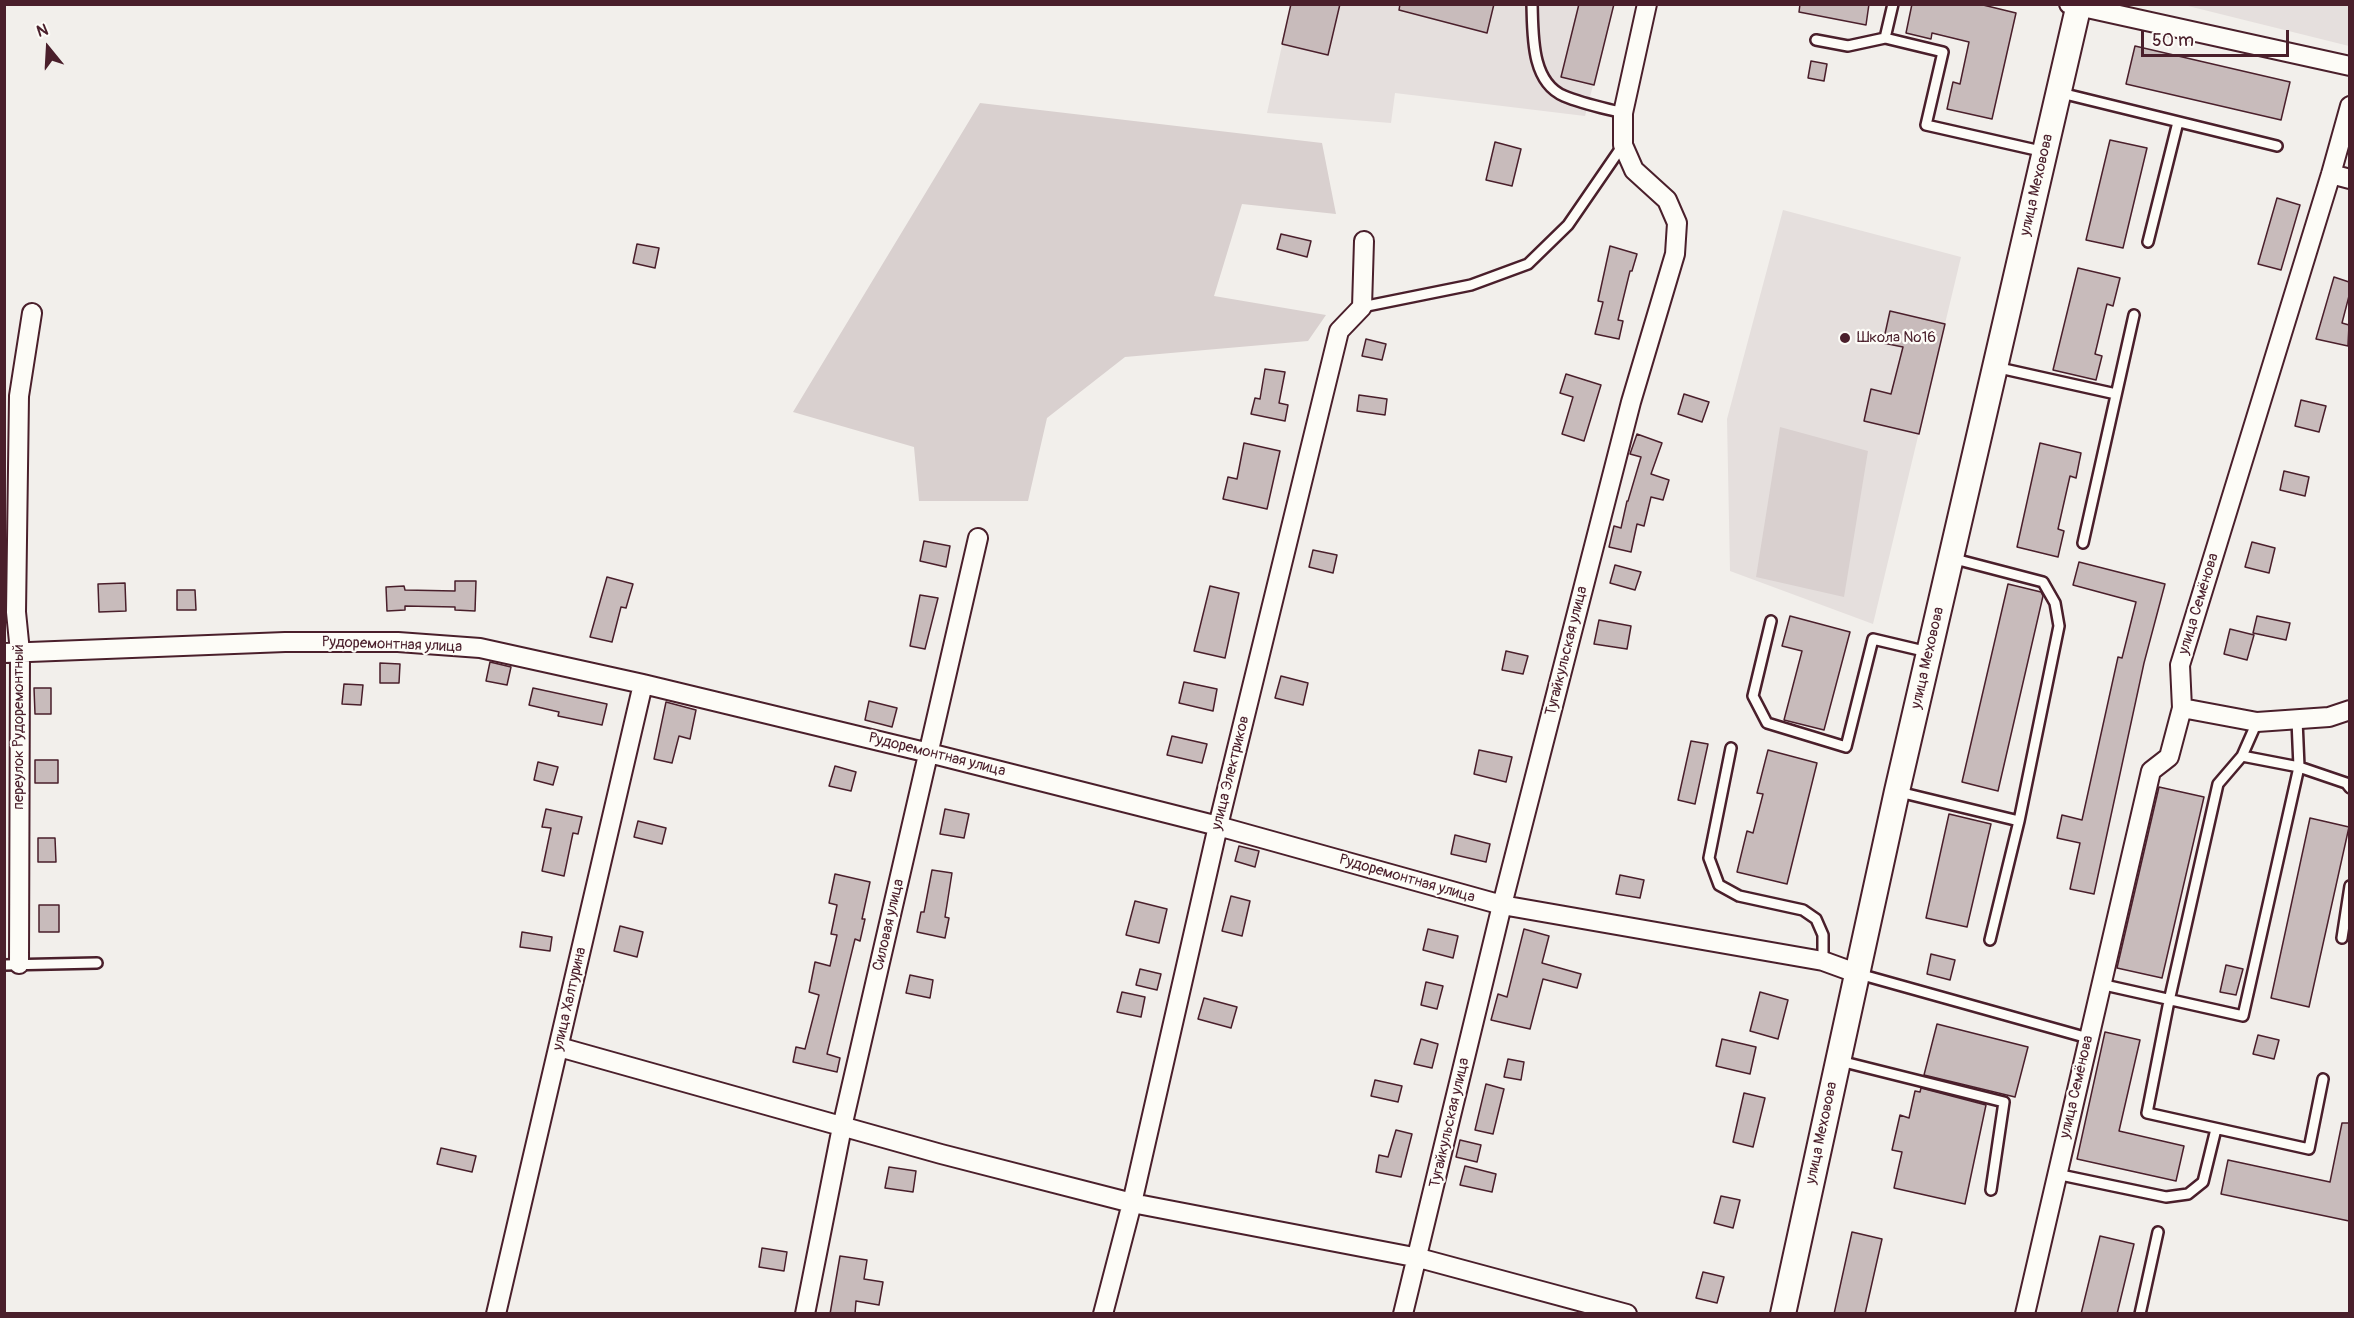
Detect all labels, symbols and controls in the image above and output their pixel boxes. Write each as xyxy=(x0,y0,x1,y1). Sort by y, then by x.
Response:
north arrow xyxy=(18,18,78,78)
scale bar xyxy=(2144,18,2292,56)
text: N xyxy=(34,20,51,42)
text: 50 m xyxy=(2152,29,2194,52)
street label: улица Меховова xyxy=(2017,132,2057,238)
place label: Школа №16 xyxy=(1857,329,1936,347)
marker: Школа №16 xyxy=(1838,331,1852,345)
street label: улица Семёнова xyxy=(2175,551,2223,657)
street label: Тугайкульская улица xyxy=(1542,584,1592,718)
street label: улица Меховова xyxy=(1908,605,1948,711)
street label: Рудоремонтная улица xyxy=(322,634,462,656)
street label: переулок Рудоремонтный xyxy=(10,644,28,810)
street label: улица Электриков xyxy=(1208,714,1254,832)
street label: Рудоремонтная улица xyxy=(867,729,1007,781)
street label: Рудоремонтная улица xyxy=(1337,851,1477,907)
street label: Силовая улица xyxy=(870,877,908,973)
street label: улица Халтурина xyxy=(549,945,591,1053)
street label: улица Семёнова xyxy=(2056,1034,2098,1140)
street label: Тугайкульская улица xyxy=(1426,1056,1474,1190)
street label: улица Меховова xyxy=(1802,1080,1842,1186)

